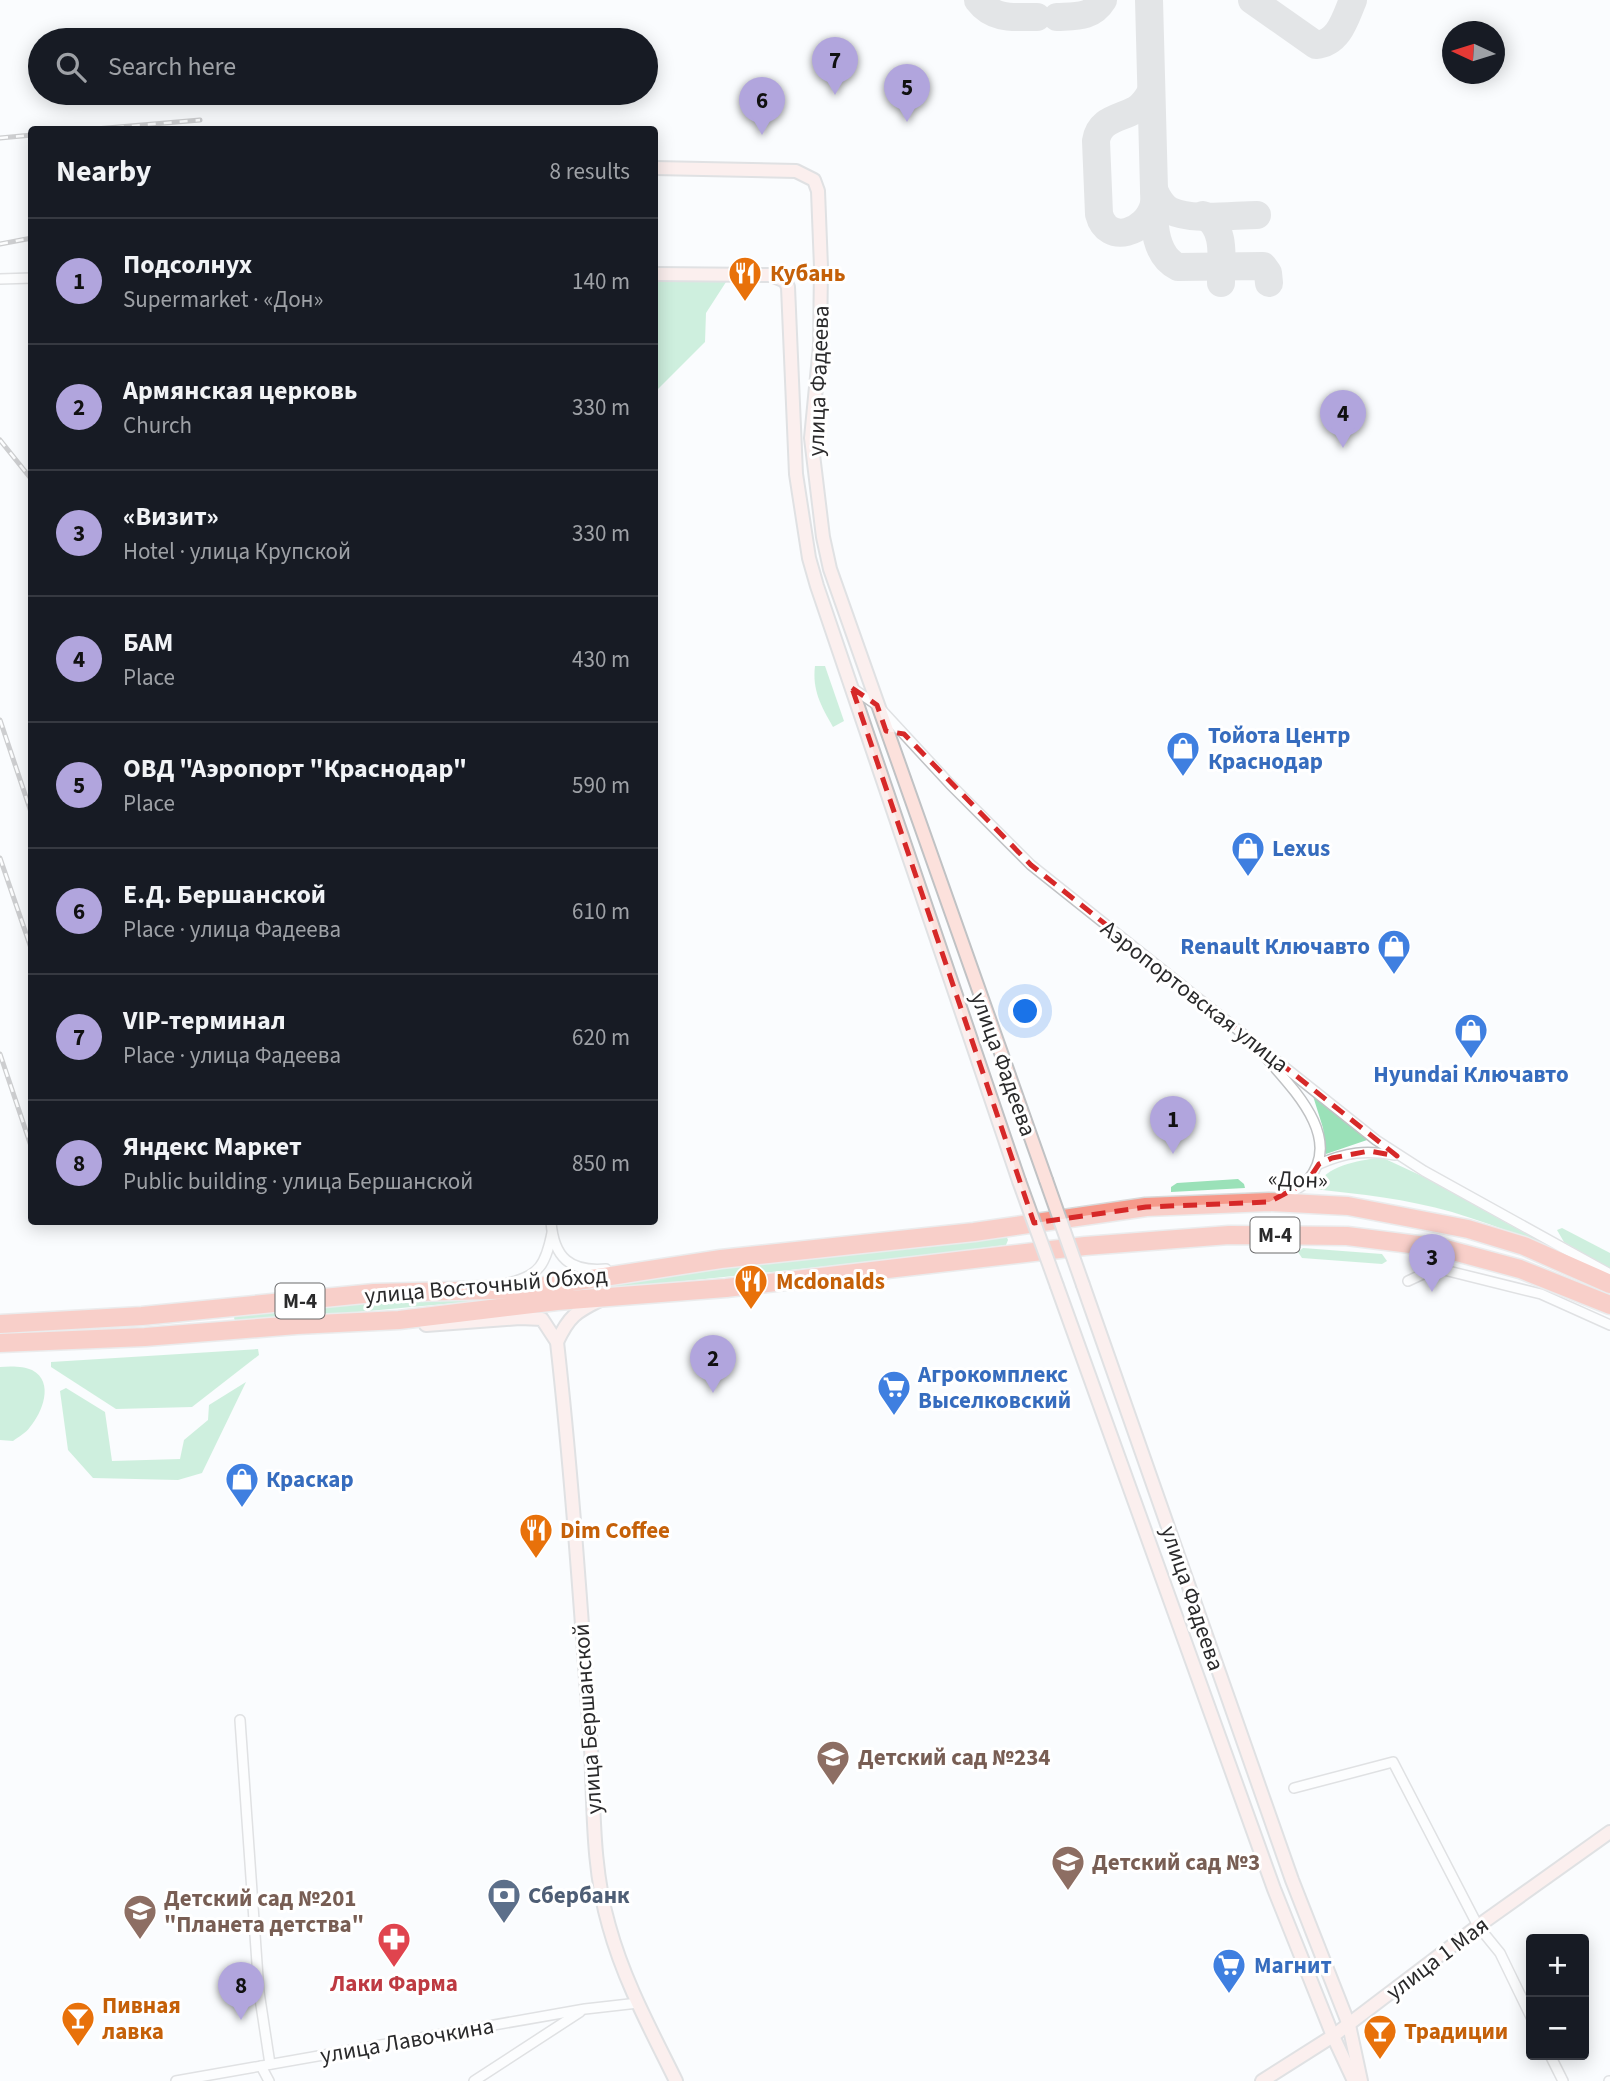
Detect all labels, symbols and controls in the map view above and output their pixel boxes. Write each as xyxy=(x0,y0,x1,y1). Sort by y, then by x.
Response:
north arrow xyxy=(1442,21,1505,84)
search box xyxy=(28,28,658,105)
pin: 7 xyxy=(812,37,858,95)
icon: search xyxy=(52,48,90,86)
text: Search here xyxy=(108,48,236,85)
pin: 5 xyxy=(884,64,930,122)
pin: 6 xyxy=(739,77,785,135)
text: Nearby xyxy=(56,150,151,193)
text: 8 results xyxy=(550,155,630,188)
text: Подсолнух xyxy=(123,246,252,283)
restaurant icon: Кубань xyxy=(726,254,764,303)
place label: Кубань xyxy=(770,257,846,290)
text: 1 xyxy=(73,265,85,298)
text: 140 m xyxy=(572,265,630,298)
text: Supermarket · «Дон» xyxy=(123,283,323,316)
street label: улица Фадеева xyxy=(799,305,838,457)
text: Армянская церковь xyxy=(123,372,357,409)
pin: 4 xyxy=(1320,390,1366,448)
text: 2 xyxy=(73,391,85,424)
text: 330 m xyxy=(572,391,630,424)
text: Church xyxy=(123,409,192,442)
text: «Визит» xyxy=(123,498,219,535)
text: 3 xyxy=(73,517,85,550)
text: 330 m xyxy=(572,517,630,550)
text: Hotel · улица Крупской xyxy=(123,535,351,568)
text: БАМ xyxy=(123,624,173,661)
text: 4 xyxy=(73,643,85,676)
text: 430 m xyxy=(572,643,630,676)
text: Place xyxy=(123,661,175,694)
place label: Тойота Центр Краснодар xyxy=(1208,719,1351,778)
shop icon: Тойота Центр Краснодар xyxy=(1164,729,1202,778)
text: ОВД "Аэропорт "Краснодар" xyxy=(123,750,467,787)
text: 5 xyxy=(73,769,85,802)
text: 590 m xyxy=(572,769,630,802)
text: Place xyxy=(123,787,175,820)
shop icon: Lexus xyxy=(1229,829,1267,878)
place label: Lexus xyxy=(1272,832,1330,865)
text: Е.Д. Бершанской xyxy=(123,876,326,913)
text: 6 xyxy=(73,895,85,928)
text: 610 m xyxy=(572,895,630,928)
street label: Аэропортовская улица xyxy=(1094,912,1296,1080)
text: Place · улица Фадеева xyxy=(123,913,341,946)
shop icon: Renault Ключавто xyxy=(1375,927,1413,976)
place label: Renault Ключавто xyxy=(1180,930,1370,963)
street label: улица Фадеева xyxy=(962,987,1045,1141)
your location xyxy=(1008,994,1042,1028)
text: VIP-терминал xyxy=(123,1002,286,1039)
shop icon: Hyundai Ключавто xyxy=(1452,1011,1490,1060)
text: 7 xyxy=(73,1021,85,1054)
text: 620 m xyxy=(572,1021,630,1054)
text: Place · улица Фадеева xyxy=(123,1039,341,1072)
place label: Hyundai Ключавто xyxy=(1373,1058,1569,1091)
pin: 1 xyxy=(1150,1096,1196,1154)
text: Яндекс Маркет xyxy=(123,1128,302,1165)
text: 8 xyxy=(73,1147,85,1180)
text: 850 m xyxy=(572,1147,630,1180)
street label: «Дон» xyxy=(1267,1162,1329,1197)
text: Public building · улица Бершанской xyxy=(123,1165,473,1198)
road number: М-4 xyxy=(1250,1218,1300,1252)
pin: 3 xyxy=(1409,1234,1455,1292)
street label: улица Восточный Обход xyxy=(363,1258,609,1313)
restaurant icon: Mcdonalds xyxy=(732,1262,770,1311)
place label: Mcdonalds xyxy=(776,1265,885,1298)
road number: М-4 xyxy=(276,1284,324,1318)
pin: 2 xyxy=(690,1335,736,1393)
place label: Агрокомплекс Выселковский xyxy=(917,1358,1071,1417)
supermarket icon: Агрокомплекс Выселковский xyxy=(875,1368,913,1417)
shop icon: Краскар xyxy=(223,1460,261,1509)
place label: Краскар xyxy=(266,1463,354,1496)
restaurant icon: Dim Coffee xyxy=(517,1511,555,1560)
place label: Dim Coffee xyxy=(560,1514,670,1547)
street label: улица Фадеева xyxy=(1152,1521,1233,1675)
street label: улица Бершанской xyxy=(564,1623,611,1815)
school or university icon: Детский сад №234 xyxy=(814,1738,852,1787)
place label: Детский сад №234 xyxy=(858,1741,1050,1774)
school or university icon: Детский сад №3 xyxy=(1049,1843,1087,1892)
place label: Детский сад №3 xyxy=(1092,1846,1260,1879)
bank icon: Сбербанк xyxy=(485,1876,523,1925)
place label: Сбербанк xyxy=(528,1879,630,1912)
place label: Детский сад №201 "Планета детства" xyxy=(164,1882,364,1941)
school or university icon: Детский сад №201 "Планета детства" xyxy=(121,1892,159,1941)
street label: улица 1 Мая xyxy=(1379,1909,1496,2008)
pharmacy icon: Лаки Фарма xyxy=(375,1920,413,1969)
map controls xyxy=(1526,1934,1589,2060)
button: + xyxy=(1526,1934,1589,1997)
supermarket icon: Магнит xyxy=(1210,1946,1248,1995)
place label: Магнит xyxy=(1254,1949,1332,1982)
pin: 8 xyxy=(218,1962,264,2020)
place label: Лаки Фарма xyxy=(329,1967,458,2000)
place label: Пивная лавка xyxy=(102,1989,181,2048)
button: − xyxy=(1526,1997,1589,2060)
bar icon: Пивная лавка xyxy=(59,1999,97,2048)
street label: улица Лавочкина xyxy=(318,2009,497,2072)
bar icon: Традиции xyxy=(1361,2012,1399,2061)
place label: Традиции xyxy=(1404,2015,1508,2048)

